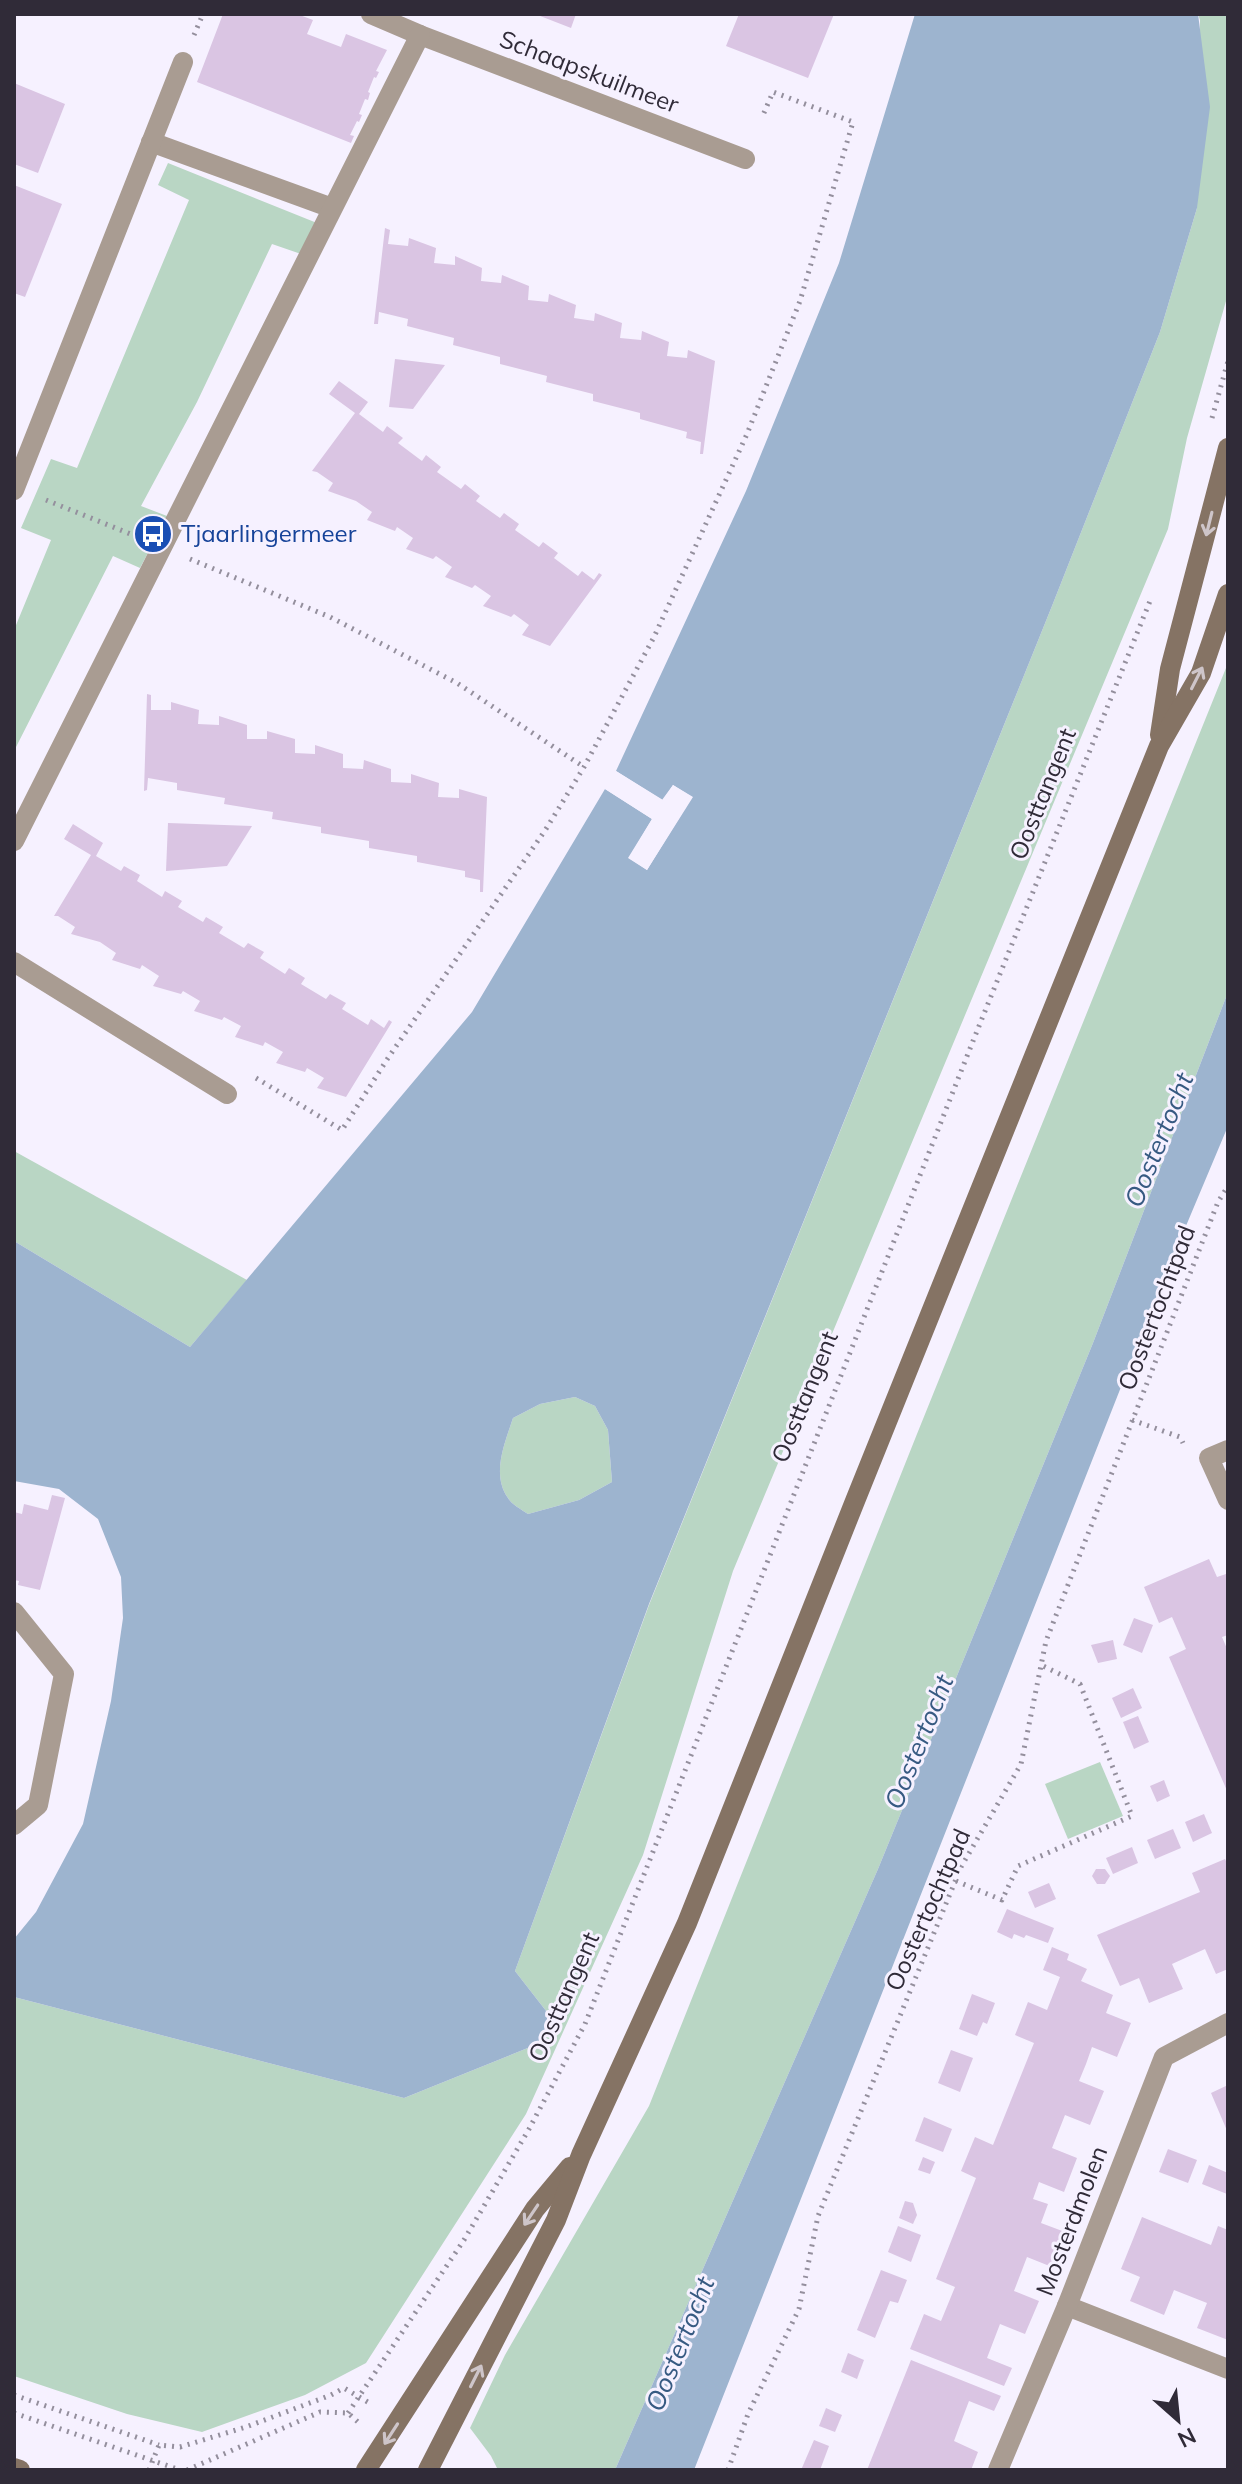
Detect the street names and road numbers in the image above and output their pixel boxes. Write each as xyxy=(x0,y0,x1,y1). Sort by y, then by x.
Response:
street label: Schaapskuilmeer xyxy=(496,23,683,119)
street label: Oosttangent xyxy=(1002,724,1082,864)
street label: Oostertochtpad xyxy=(1111,1221,1201,1394)
street label: Oosttangent xyxy=(764,1327,844,1467)
street label: Oostertochtpad xyxy=(878,1824,976,1995)
street label: Oosttangent xyxy=(521,1927,605,2066)
street label: Mosterdmolen xyxy=(1029,2142,1113,2300)

